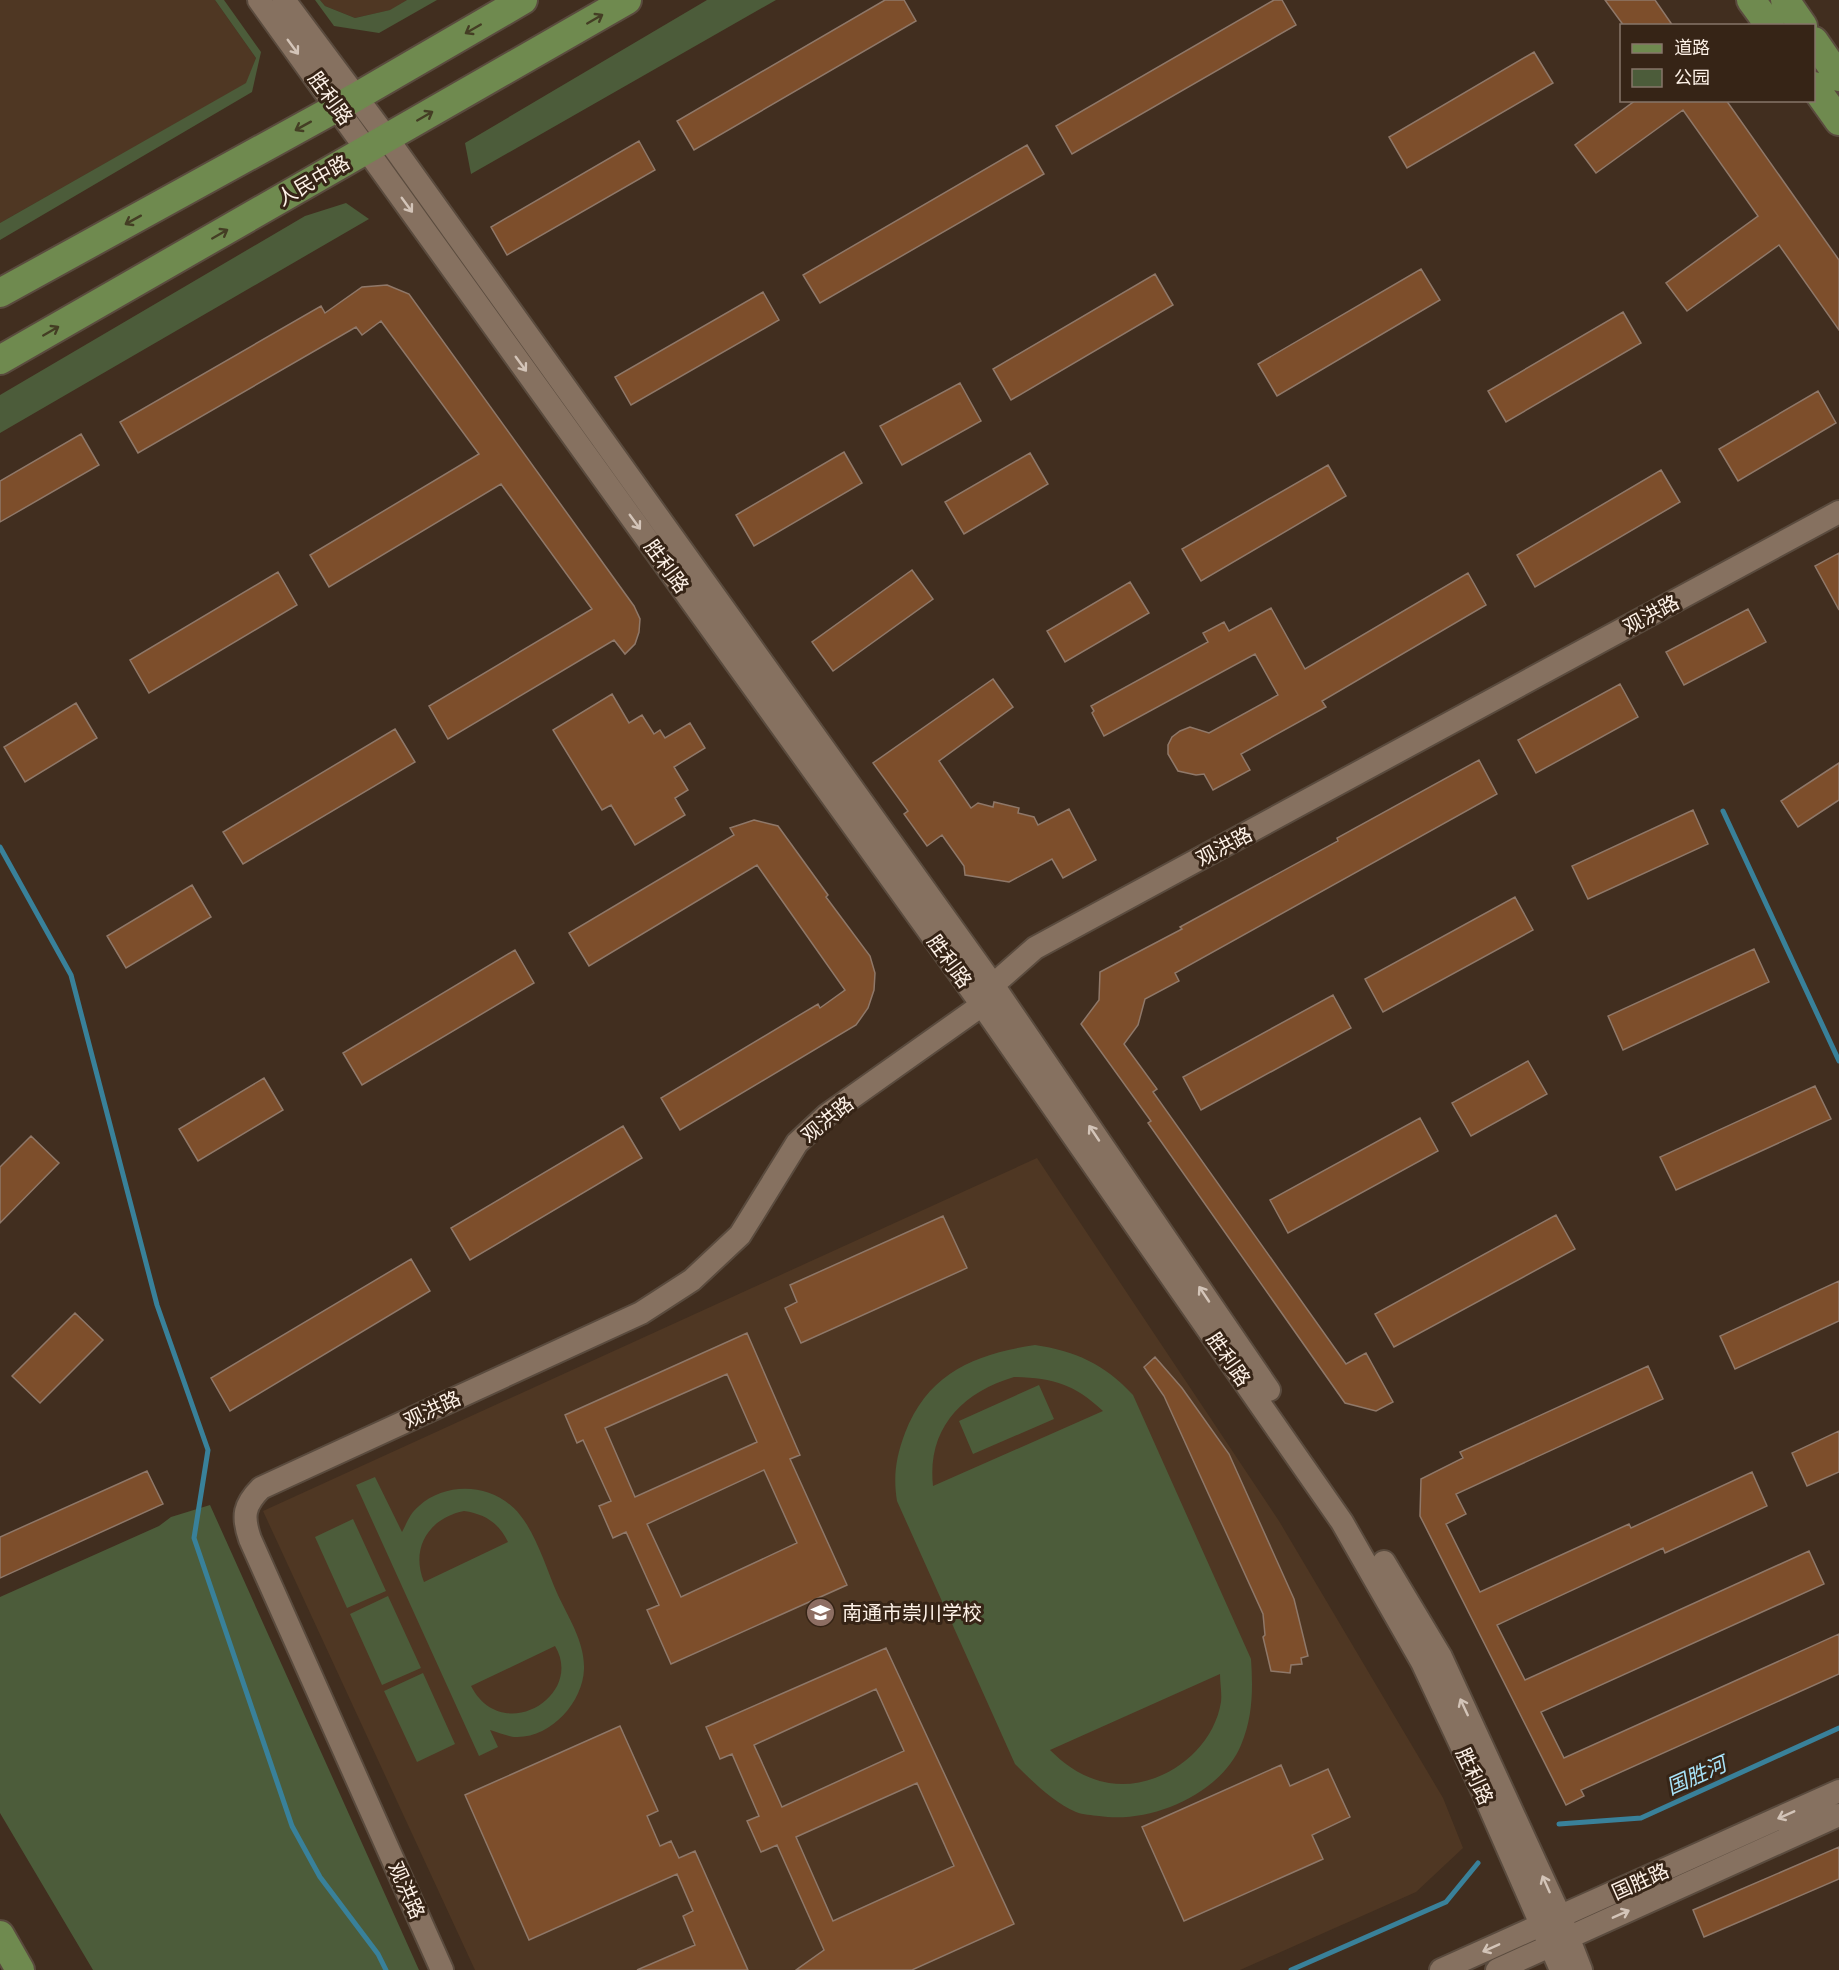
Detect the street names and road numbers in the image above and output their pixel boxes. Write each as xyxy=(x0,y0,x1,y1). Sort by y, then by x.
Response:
street label: 胜利路 xyxy=(303,66,359,130)
street label: 人民中路 xyxy=(272,149,354,211)
street label: 胜利路 xyxy=(639,534,695,598)
street label: 观洪路 xyxy=(1619,589,1683,639)
street label: 观洪路 xyxy=(1192,821,1256,871)
street label: 胜利路 xyxy=(922,929,978,993)
street label: 观洪路 xyxy=(796,1090,858,1148)
street label: 胜利路 xyxy=(1202,1327,1256,1391)
street label: 观洪路 xyxy=(400,1385,464,1433)
street label: 胜利路 xyxy=(1451,1744,1499,1808)
street label: 国胜路 xyxy=(1608,1857,1672,1905)
street label: 观洪路 xyxy=(383,1858,431,1922)

